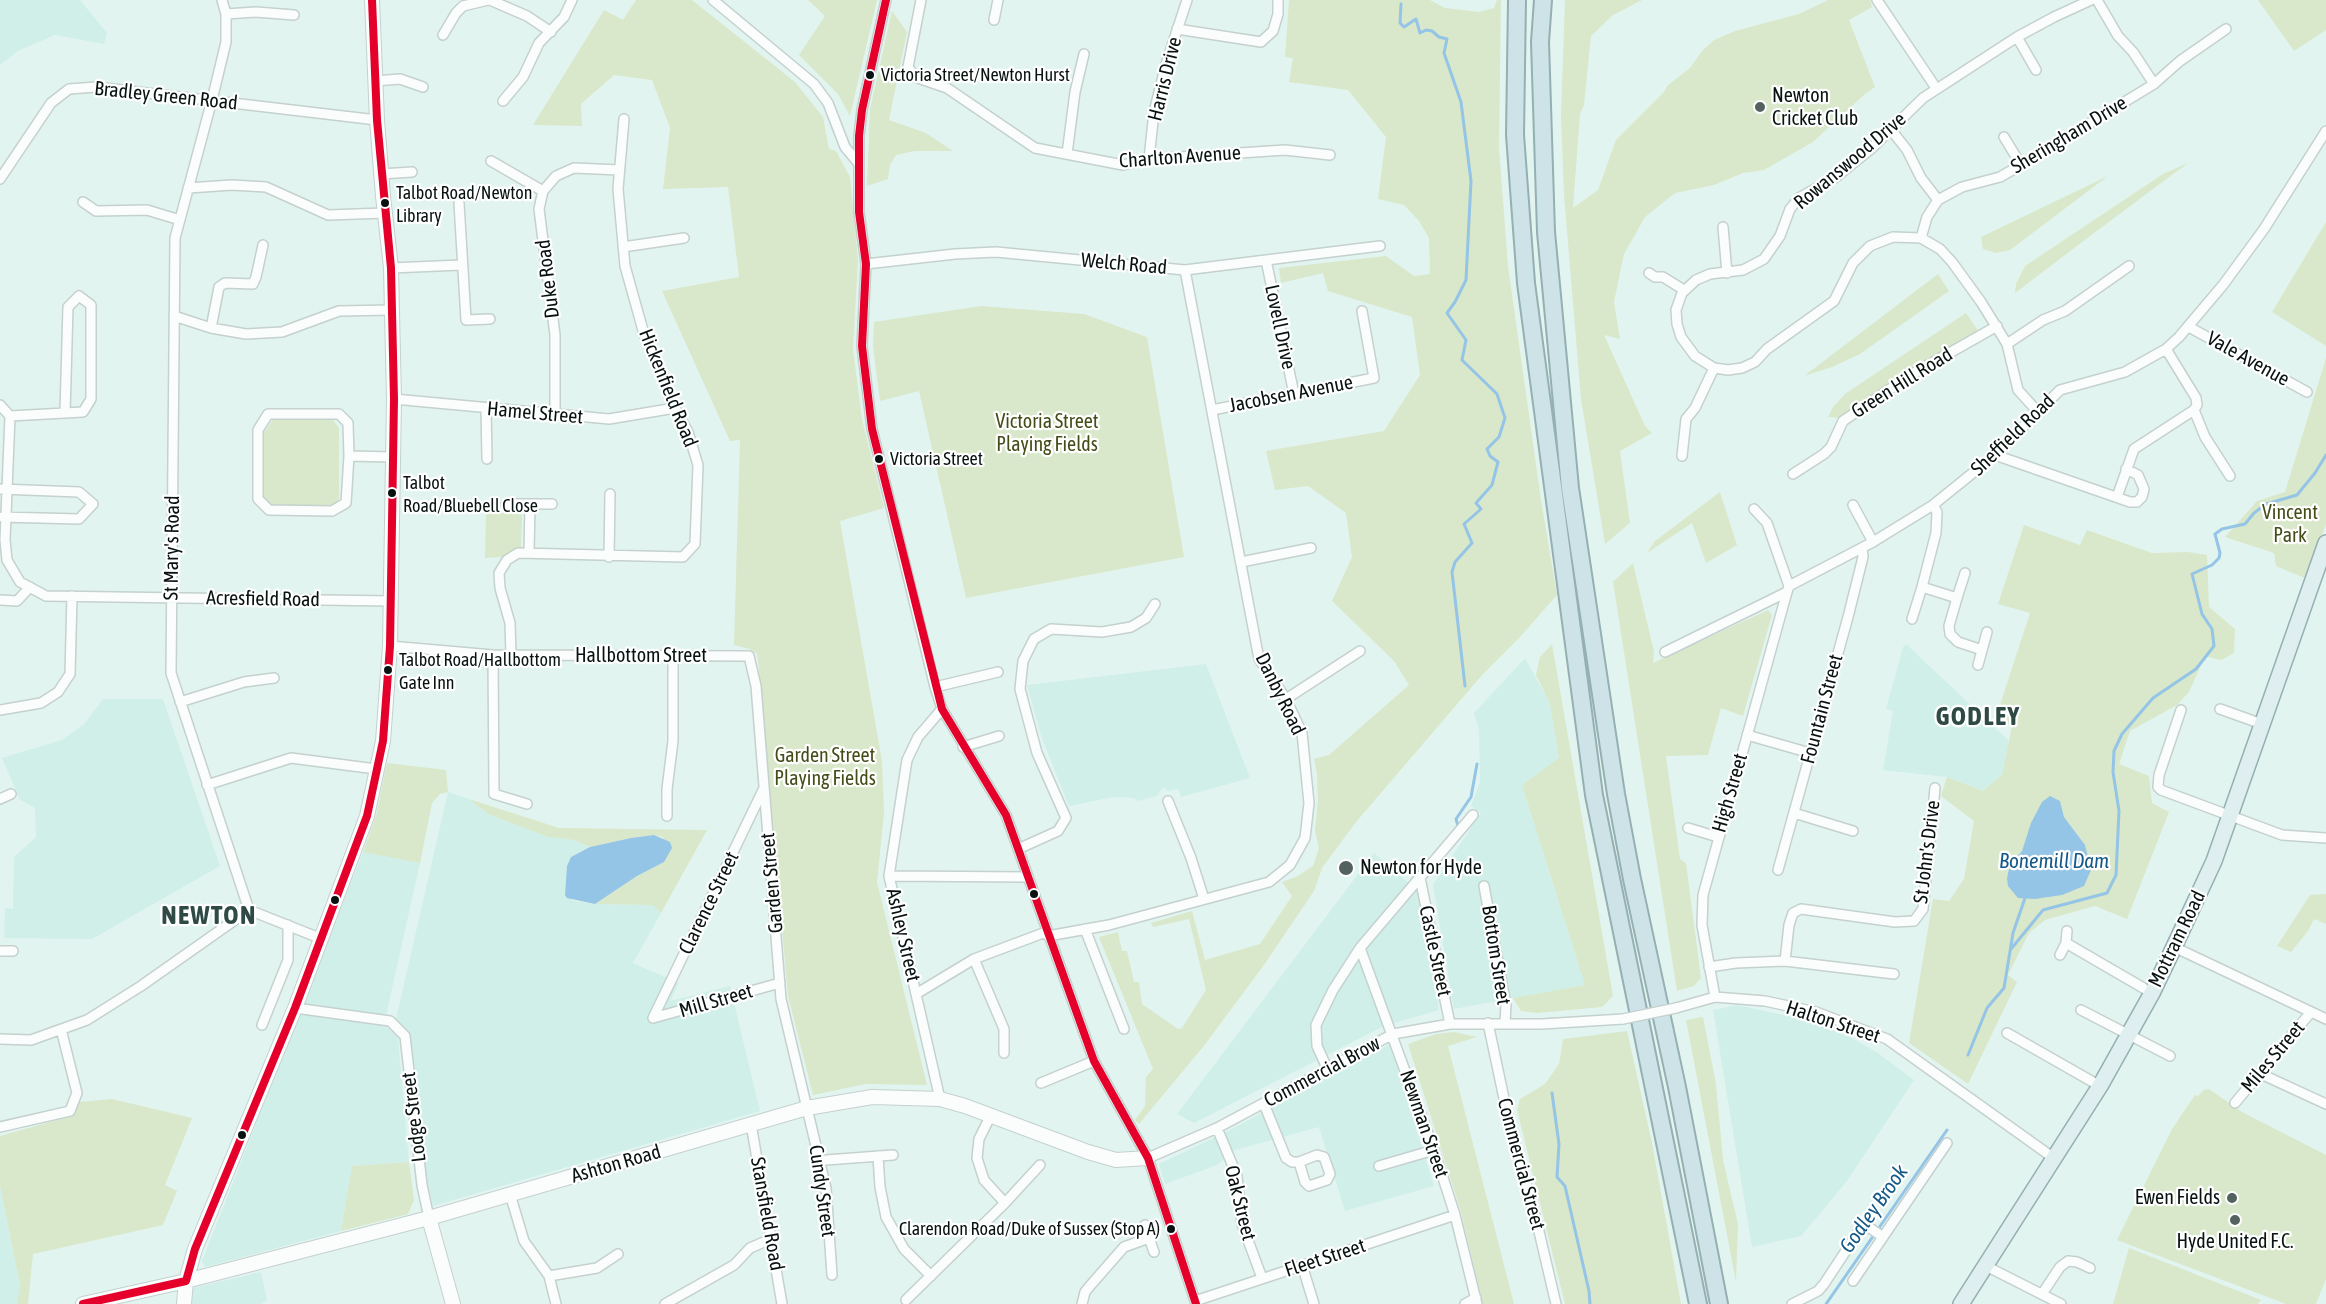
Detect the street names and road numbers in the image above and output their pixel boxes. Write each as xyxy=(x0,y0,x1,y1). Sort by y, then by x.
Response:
street label: Harris Drive xyxy=(1143,34,1187,124)
street label: Bradley Green Road xyxy=(93,77,239,115)
street label: Sheringham Drive xyxy=(2007,91,2131,179)
street label: Rowanswood Drive xyxy=(1789,107,1911,215)
street label: Charlton Avenue xyxy=(1118,141,1242,173)
street label: Duke Road xyxy=(531,238,565,320)
street label: Welch Road xyxy=(1080,248,1168,280)
street label: Lovell Drive xyxy=(1259,282,1301,372)
street label: Hickenfield Road xyxy=(633,325,703,451)
street label: Vale Avenue xyxy=(2202,326,2294,392)
street label: Green Hill Road xyxy=(1847,342,1957,424)
street label: Jacobsen Avenue xyxy=(1227,370,1355,418)
street label: Sheffield Road xyxy=(1966,389,2060,481)
street label: Hamel Street xyxy=(486,397,584,429)
street label: St Mary's Road xyxy=(159,495,185,601)
street label: Acresfield Road xyxy=(206,586,320,612)
street label: Hallbottom Street xyxy=(575,644,707,668)
street label: Danby Road xyxy=(1250,649,1310,739)
street label: Fountain Street xyxy=(1796,652,1848,766)
street label: High Street xyxy=(1707,751,1753,835)
street label: St John's Drive xyxy=(1909,799,1945,905)
street label: Garden Street xyxy=(756,832,788,934)
street label: Clarence Street xyxy=(674,848,744,958)
street label: Ashley Street xyxy=(881,886,925,984)
street label: Mottram Road xyxy=(2143,887,2211,991)
street label: Bottom Street xyxy=(1476,903,1516,1007)
street label: Castle Street xyxy=(1414,904,1456,998)
street label: Mill Street xyxy=(677,979,755,1023)
street label: Halton Street xyxy=(1783,996,1883,1048)
street label: Miles Street xyxy=(2236,1016,2310,1098)
street label: Commercial Brow xyxy=(1260,1031,1384,1113)
street label: Newman Street xyxy=(1394,1067,1454,1181)
street label: Lodge Street xyxy=(397,1071,431,1163)
street label: Commercial Street xyxy=(1492,1096,1550,1232)
street label: Ashton Road xyxy=(568,1140,664,1188)
street label: Cundy Street xyxy=(804,1143,840,1239)
street label: Stansfield Road xyxy=(745,1155,789,1273)
street label: Oak Street xyxy=(1219,1163,1261,1243)
street label: Fleet Street xyxy=(1282,1234,1368,1282)

